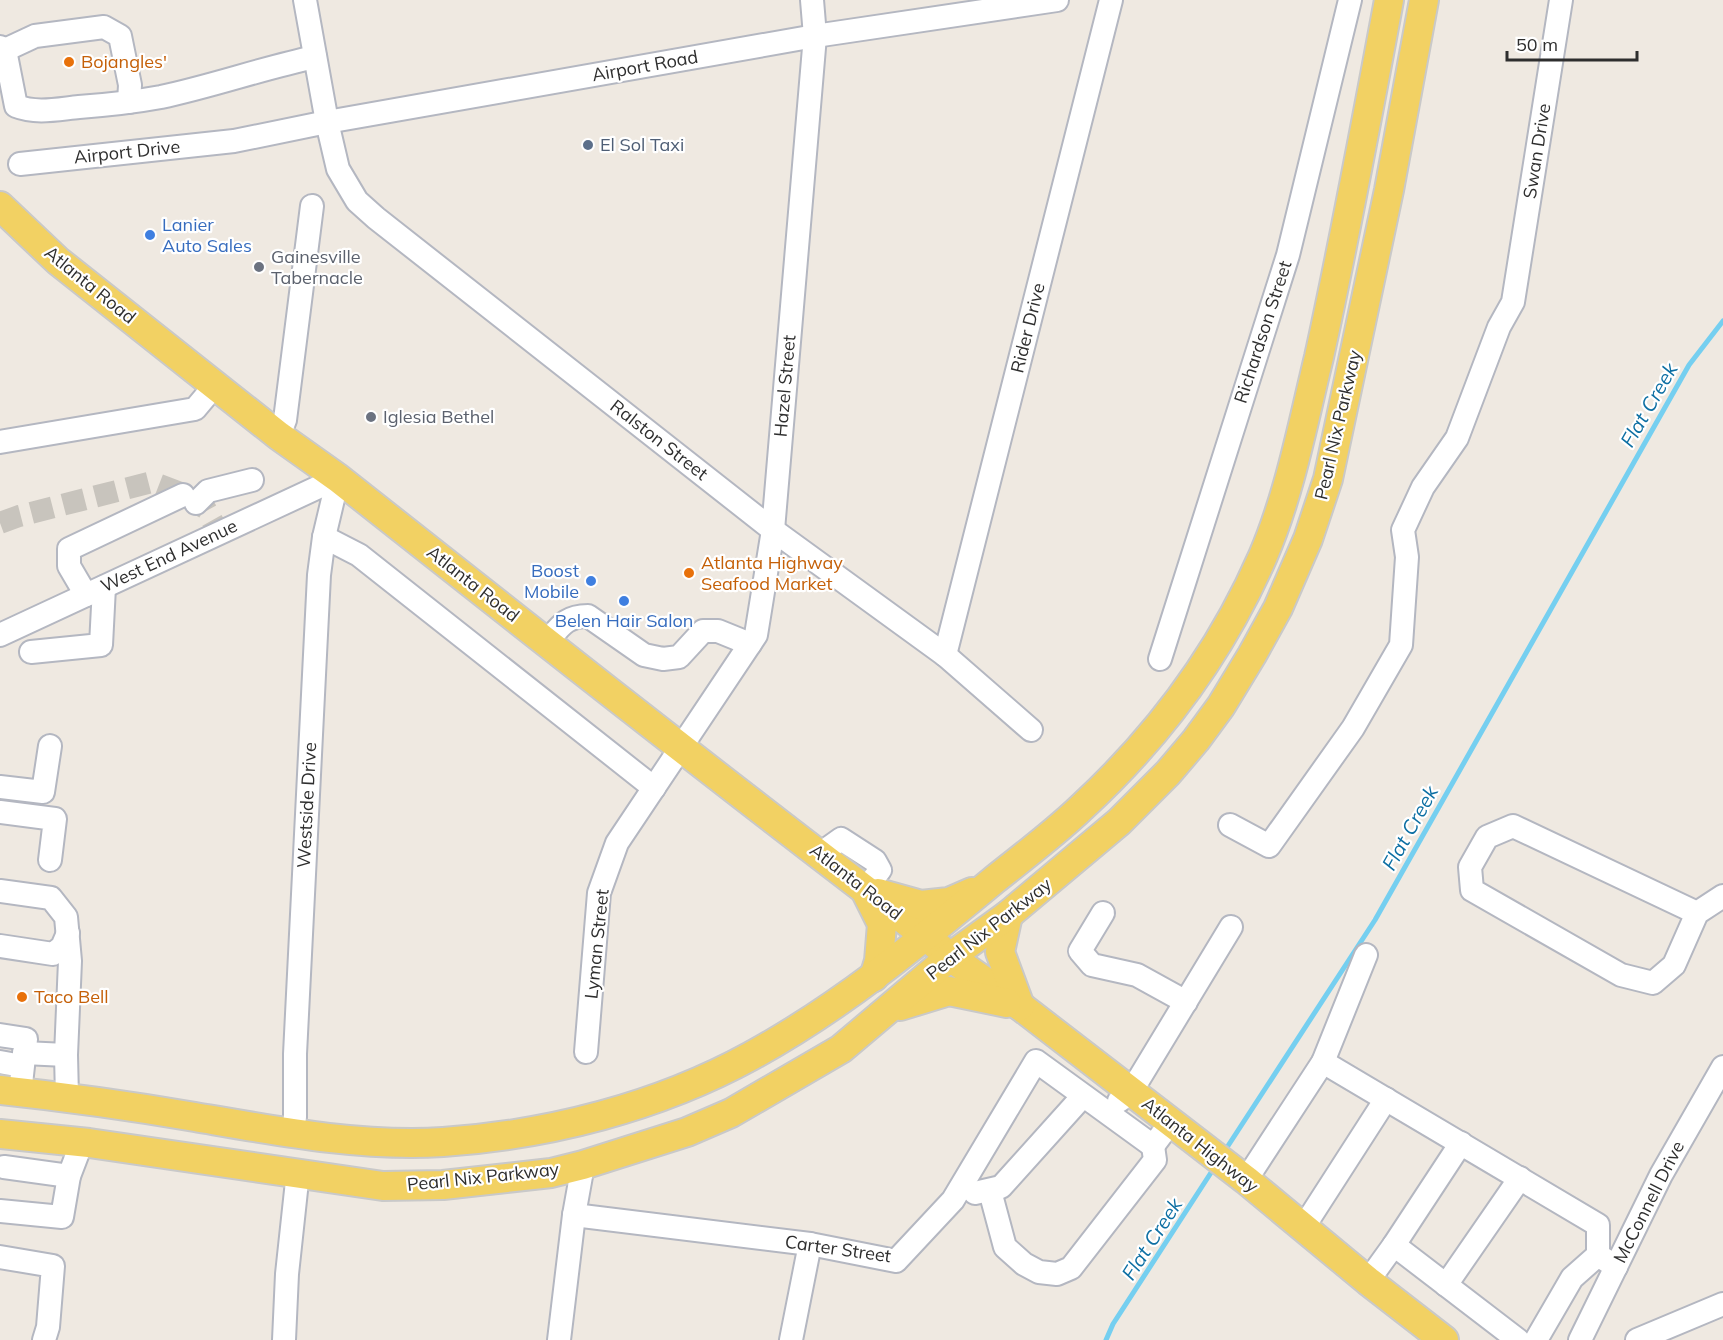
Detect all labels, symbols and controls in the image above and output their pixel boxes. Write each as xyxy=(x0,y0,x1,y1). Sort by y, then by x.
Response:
scale bar xyxy=(1507,24,1638,62)
text: 50 m xyxy=(1516,33,1558,56)
street label: Airport Road xyxy=(590,45,700,86)
place label: Bojangles' xyxy=(81,50,167,73)
marker: Bojangles' xyxy=(62,55,76,69)
street label: Swan Drive xyxy=(1518,102,1555,200)
place label: El Sol Taxi xyxy=(600,133,684,156)
street label: Airport Drive xyxy=(73,134,181,169)
marker: El Sol Taxi xyxy=(581,138,595,152)
place label: Lanier Auto Sales xyxy=(162,213,252,257)
marker: Lanier Auto Sales xyxy=(143,228,157,242)
street label: Atlanta Road xyxy=(40,241,141,328)
place label: Gainesville Tabernacle xyxy=(271,245,363,289)
street label: Richardson Street xyxy=(1229,258,1296,406)
marker: Gainesville Tabernacle xyxy=(252,260,266,274)
street label: Rider Drive xyxy=(1005,280,1050,375)
street label: Hazel Street xyxy=(769,334,800,438)
street label: Pearl Nix Parkway xyxy=(1309,347,1366,502)
water label: Flat Creek xyxy=(1614,358,1683,451)
street label: Ralston Street xyxy=(606,394,713,485)
place label: Iglesia Bethel xyxy=(383,405,494,428)
marker: Iglesia Bethel xyxy=(364,410,378,424)
street label: West End Avenue xyxy=(97,514,241,597)
street label: Atlanta Road xyxy=(423,540,524,627)
place label: Atlanta Highway Seafood Market xyxy=(701,551,843,595)
place label: Boost Mobile xyxy=(524,559,579,603)
marker: Atlanta Highway Seafood Market xyxy=(682,566,696,580)
marker: Boost Mobile xyxy=(584,574,598,588)
marker: Belen Hair Salon xyxy=(617,594,631,608)
place label: Belen Hair Salon xyxy=(555,609,693,632)
street label: Westside Drive xyxy=(292,742,321,868)
water label: Flat Creek xyxy=(1376,780,1443,875)
street label: Atlanta Road xyxy=(806,838,907,925)
street label: Pearl Nix Parkway xyxy=(921,872,1056,985)
street label: Lyman Street xyxy=(579,888,614,1000)
place label: Taco Bell xyxy=(34,985,109,1008)
marker: Taco Bell xyxy=(15,990,29,1004)
street label: Atlanta Highway xyxy=(1137,1092,1264,1198)
street label: McConnell Drive xyxy=(1608,1137,1689,1267)
street label: Pearl Nix Parkway xyxy=(406,1157,561,1196)
water label: Flat Creek xyxy=(1116,1192,1188,1285)
street label: Carter Street xyxy=(784,1230,893,1267)

